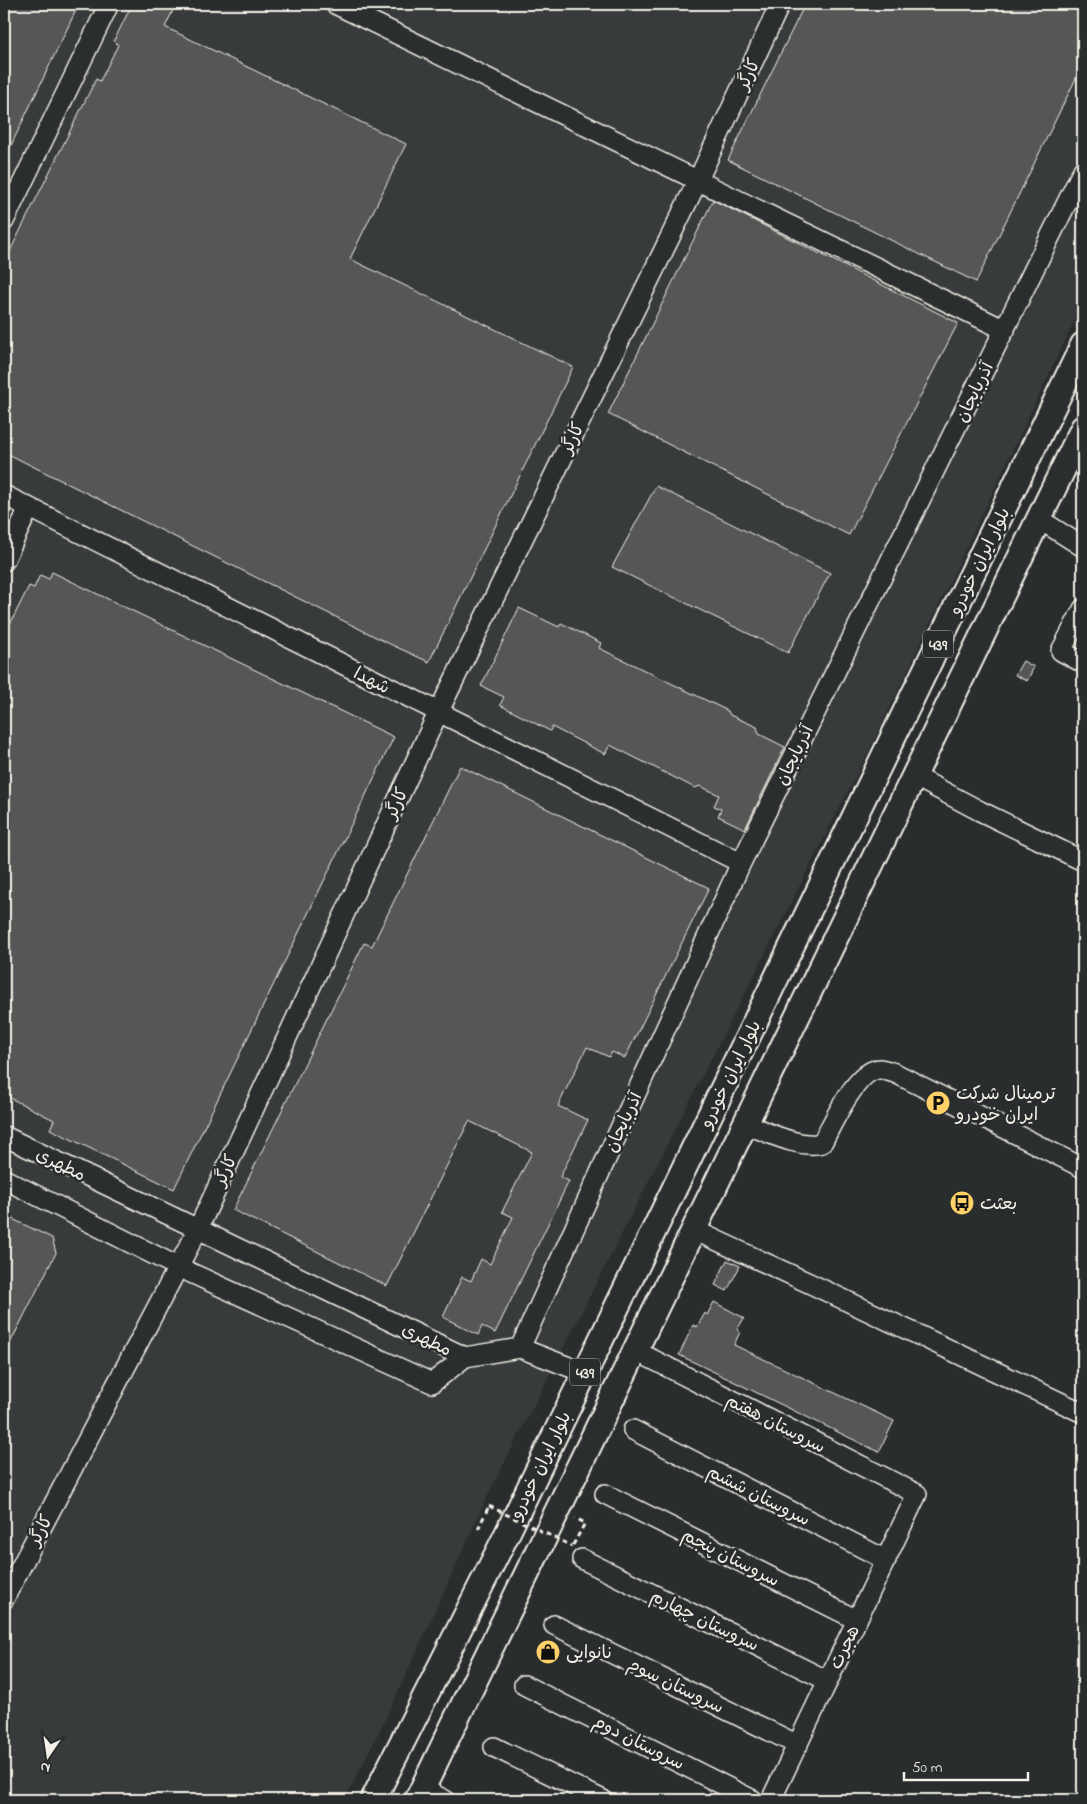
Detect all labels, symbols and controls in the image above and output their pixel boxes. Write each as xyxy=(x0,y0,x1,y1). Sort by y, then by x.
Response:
street label: کارگر xyxy=(730,54,769,97)
street label: آذربایجان xyxy=(950,357,1002,427)
street label: کارگر xyxy=(554,418,593,461)
street label: بلوار ایران خودرو xyxy=(943,504,1018,622)
road number: 439 xyxy=(923,630,953,658)
street label: شهدا xyxy=(348,662,394,702)
street label: آذربایجان xyxy=(770,720,822,790)
street label: کارگر xyxy=(378,783,417,826)
street label: بلوار ایران خودرو xyxy=(694,1017,769,1135)
place label: ترمینال شرکت ایران خودرو xyxy=(954,1082,1056,1129)
street label: آذربایجان xyxy=(599,1087,651,1157)
parking icon: ترمینال شرکت ایران خودرو xyxy=(925,1090,951,1116)
street label: مطهری xyxy=(31,1143,90,1189)
street label: کارگر xyxy=(207,1150,246,1193)
bus stop icon: بعثت xyxy=(949,1190,975,1216)
place label: بعثت xyxy=(980,1192,1017,1218)
street label: مطهری xyxy=(397,1318,456,1364)
road number: 439 xyxy=(570,1358,600,1385)
street label: سروستان هفتم xyxy=(721,1389,829,1461)
street label: بلوار ایران خودرو xyxy=(504,1408,579,1526)
street label: سروستان ششم xyxy=(702,1460,814,1534)
street label: کارگر xyxy=(22,1510,61,1553)
street label: سروستان پنجم xyxy=(677,1523,783,1595)
street label: سروستان چهارم xyxy=(646,1584,763,1659)
street label: هجرت xyxy=(824,1621,868,1675)
shop icon: نانوایی xyxy=(535,1639,561,1665)
place label: نانوایی xyxy=(566,1641,613,1667)
street label: سروستان سوم xyxy=(622,1652,728,1721)
street label: سروستان دوم xyxy=(588,1710,688,1778)
north arrow xyxy=(22,1732,72,1782)
scale bar xyxy=(904,1749,1028,1781)
text: N xyxy=(38,1756,52,1778)
text: 50 m xyxy=(912,1757,943,1779)

